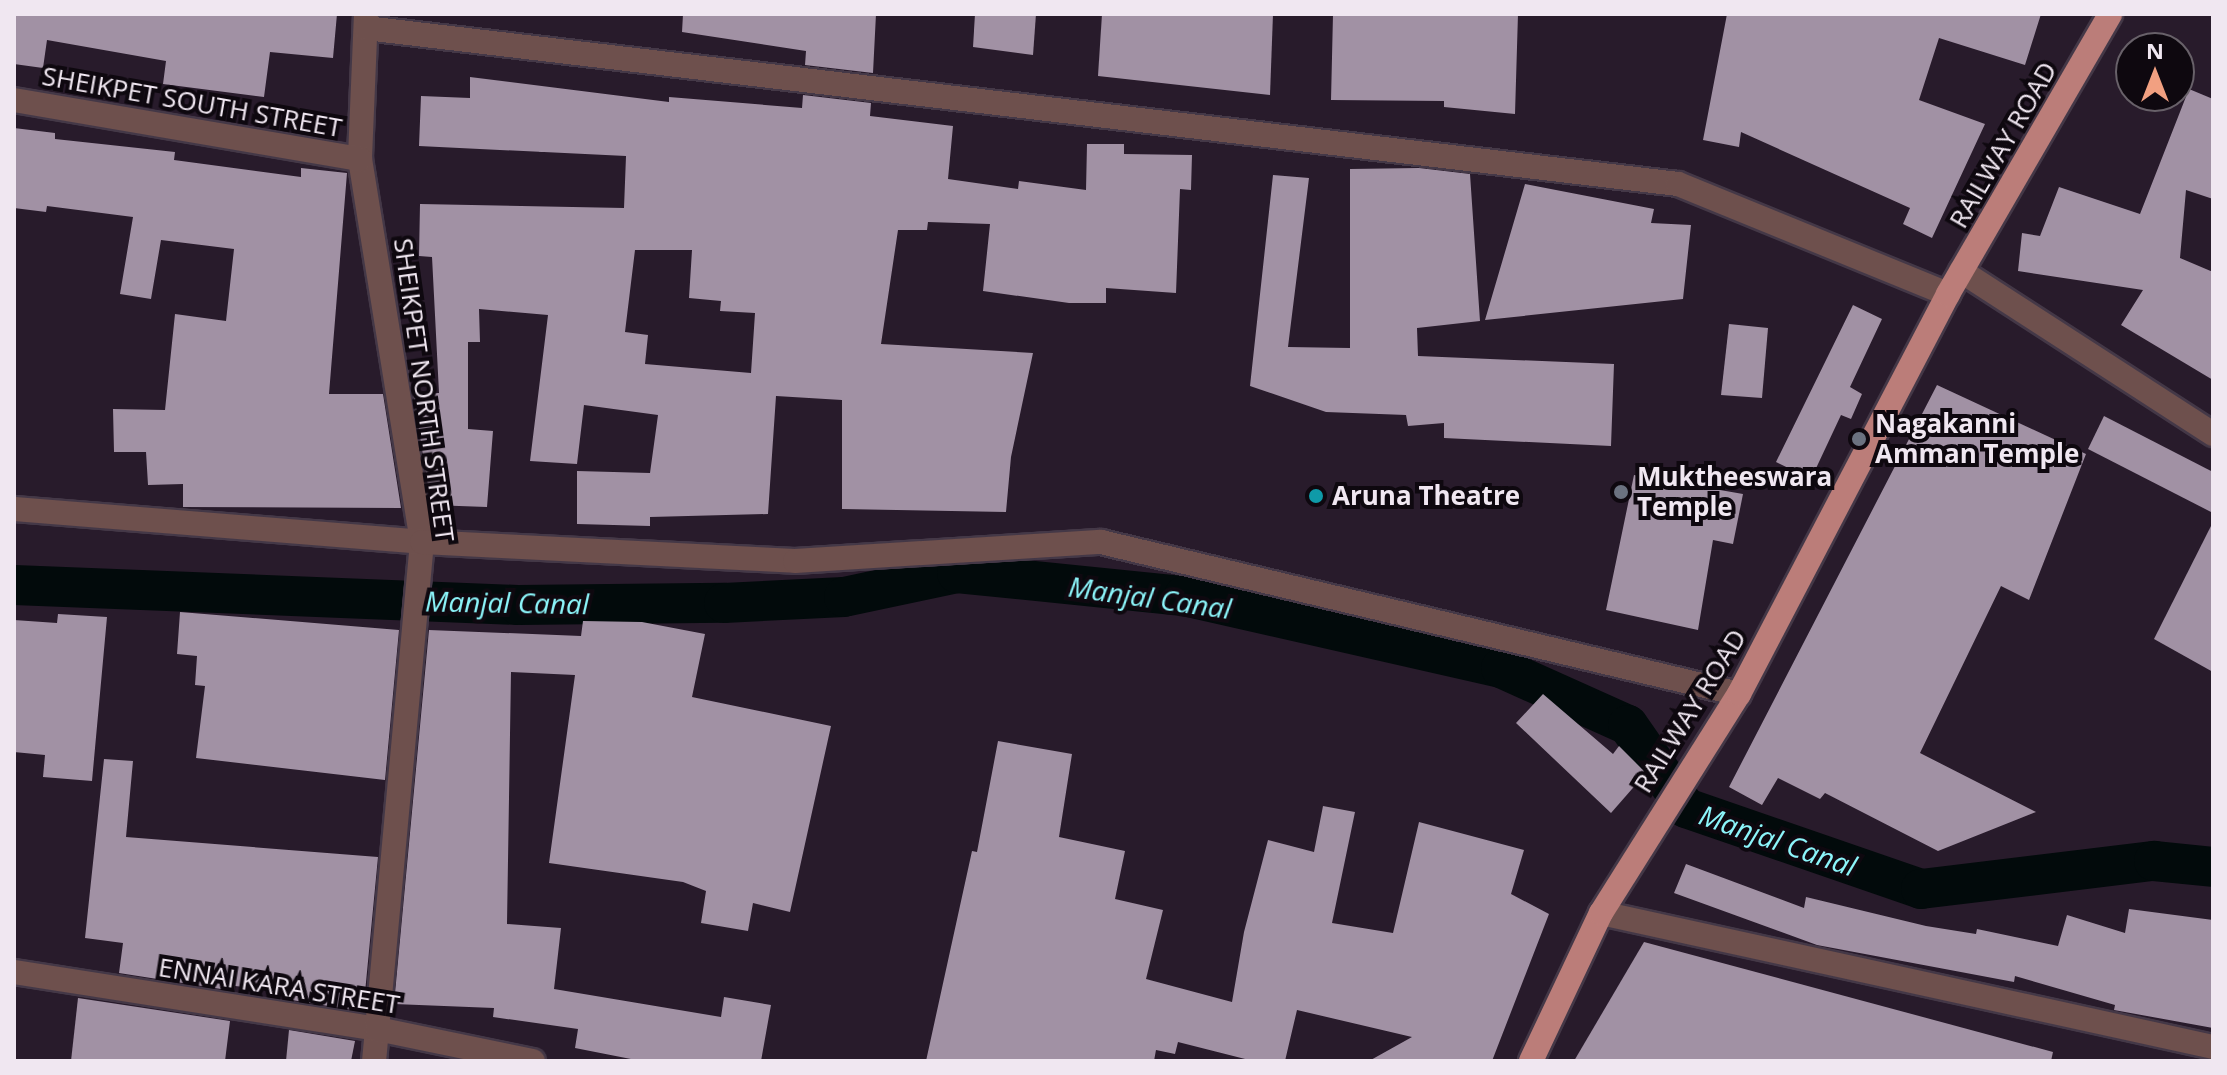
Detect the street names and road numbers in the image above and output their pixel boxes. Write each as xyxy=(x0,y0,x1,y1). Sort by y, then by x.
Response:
street label: RAILWAY ROAD xyxy=(1943,56,2063,234)
street label: SHEIKPET SOUTH STREET xyxy=(40,60,344,144)
street label: SHEIKPET NORTH STREET xyxy=(387,236,461,544)
street label: RAILWAY ROAD xyxy=(1627,624,1753,798)
street label: ENNAI KARA STREET xyxy=(156,952,402,1020)

